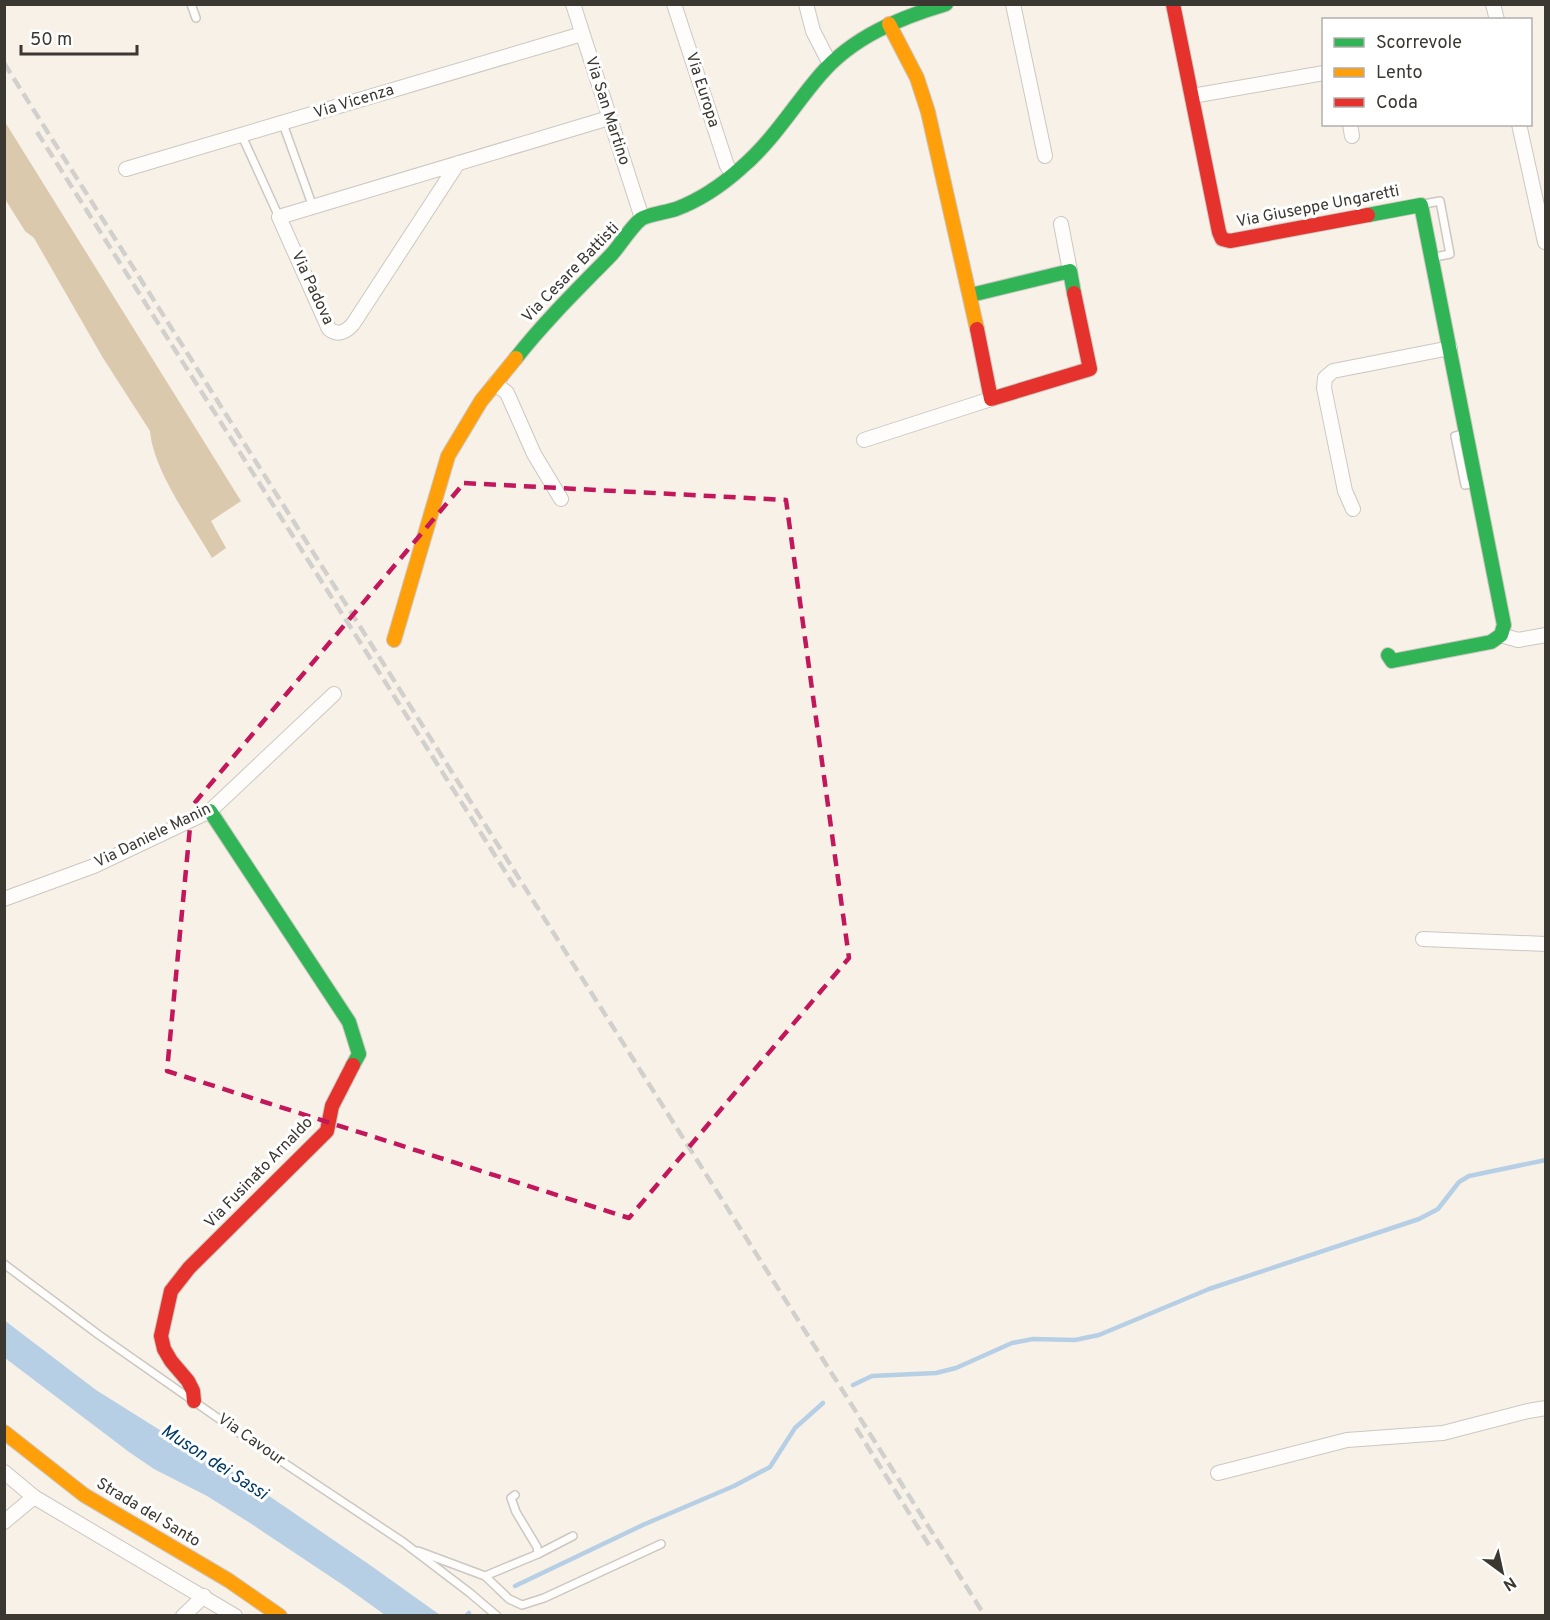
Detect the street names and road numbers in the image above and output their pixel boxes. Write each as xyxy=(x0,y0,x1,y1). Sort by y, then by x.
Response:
street label: Via Europa xyxy=(680,50,724,130)
street label: Via San Martino xyxy=(580,54,634,168)
street label: Via Vicenza xyxy=(311,80,397,124)
street label: Via Giuseppe Ungaretti xyxy=(1235,181,1401,233)
street label: Via Cesare Battisti xyxy=(518,219,624,327)
street label: Via Padova xyxy=(286,248,338,328)
street label: Via Daniele Manin xyxy=(91,799,215,873)
street label: Via Fusinato Arnaldo xyxy=(201,1113,317,1233)
street label: Via Cavour xyxy=(213,1409,289,1471)
street label: Strada del Santo xyxy=(92,1474,204,1552)

